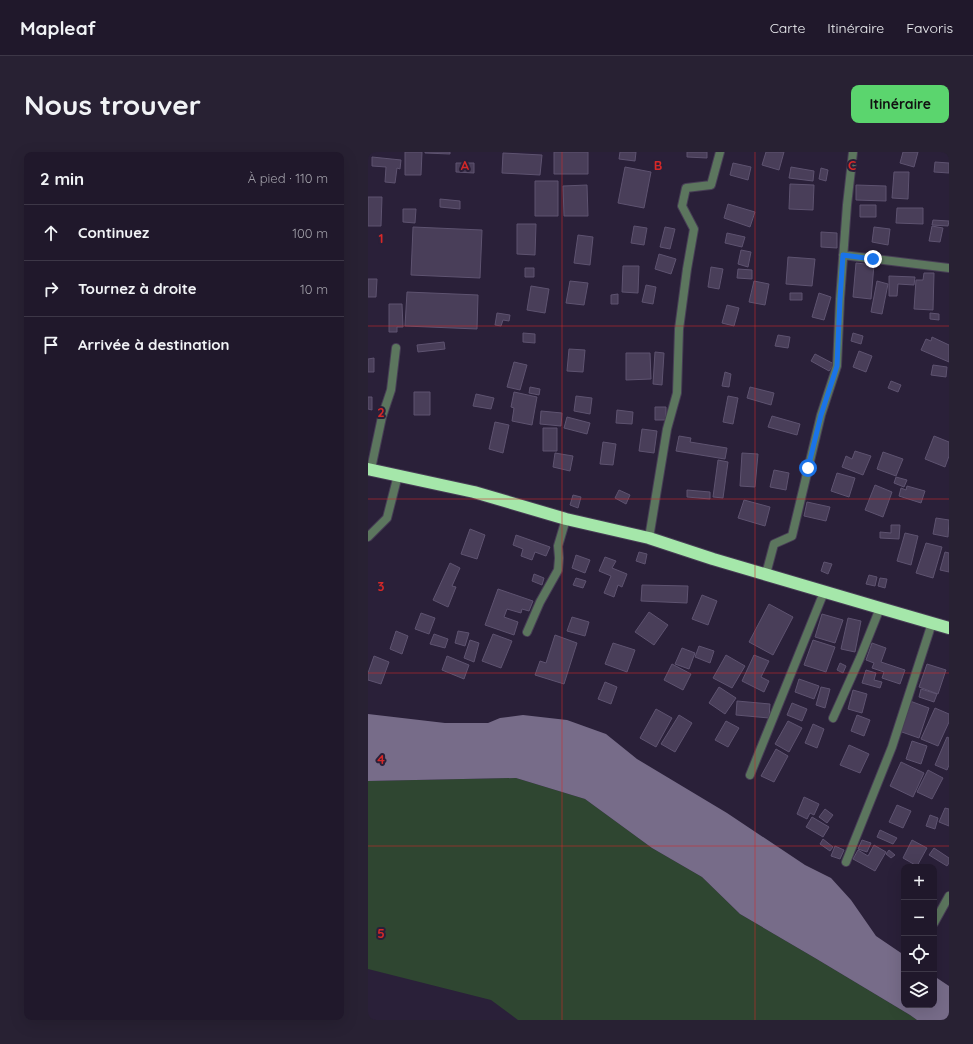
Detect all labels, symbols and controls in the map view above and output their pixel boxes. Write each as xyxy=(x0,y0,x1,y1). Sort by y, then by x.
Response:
text: Mapleaf xyxy=(20,16,96,40)
text: Carte xyxy=(770,19,805,37)
text: Itinéraire xyxy=(827,19,884,37)
text: Favoris xyxy=(906,19,953,37)
button: Itinéraire xyxy=(851,85,949,123)
text: Nous trouver xyxy=(24,87,201,122)
text: A xyxy=(461,157,470,173)
text: B xyxy=(654,157,662,173)
text: C xyxy=(848,157,856,173)
text: 2 min xyxy=(40,168,84,189)
text: À pied · 110 m xyxy=(248,170,328,186)
icon: ahead xyxy=(40,222,62,244)
text: Continuez xyxy=(78,223,149,242)
text: 100 m xyxy=(292,225,328,241)
text: 1 xyxy=(378,230,384,246)
route end xyxy=(864,250,882,268)
icon: right xyxy=(40,278,62,300)
text: Tournez à droite xyxy=(78,279,197,298)
text: 10 m xyxy=(300,281,328,297)
icon: arrive xyxy=(40,334,62,356)
text: Arrivée à destination xyxy=(78,335,230,354)
text: 2 xyxy=(377,404,385,420)
route start xyxy=(799,459,817,477)
text: 3 xyxy=(378,578,385,594)
text: 4 xyxy=(377,751,385,767)
map controls xyxy=(901,864,937,1008)
button: + xyxy=(901,864,937,900)
button: − xyxy=(901,900,937,936)
text: 5 xyxy=(377,925,385,941)
button: locate xyxy=(901,936,937,972)
button: layers xyxy=(901,972,937,1008)

